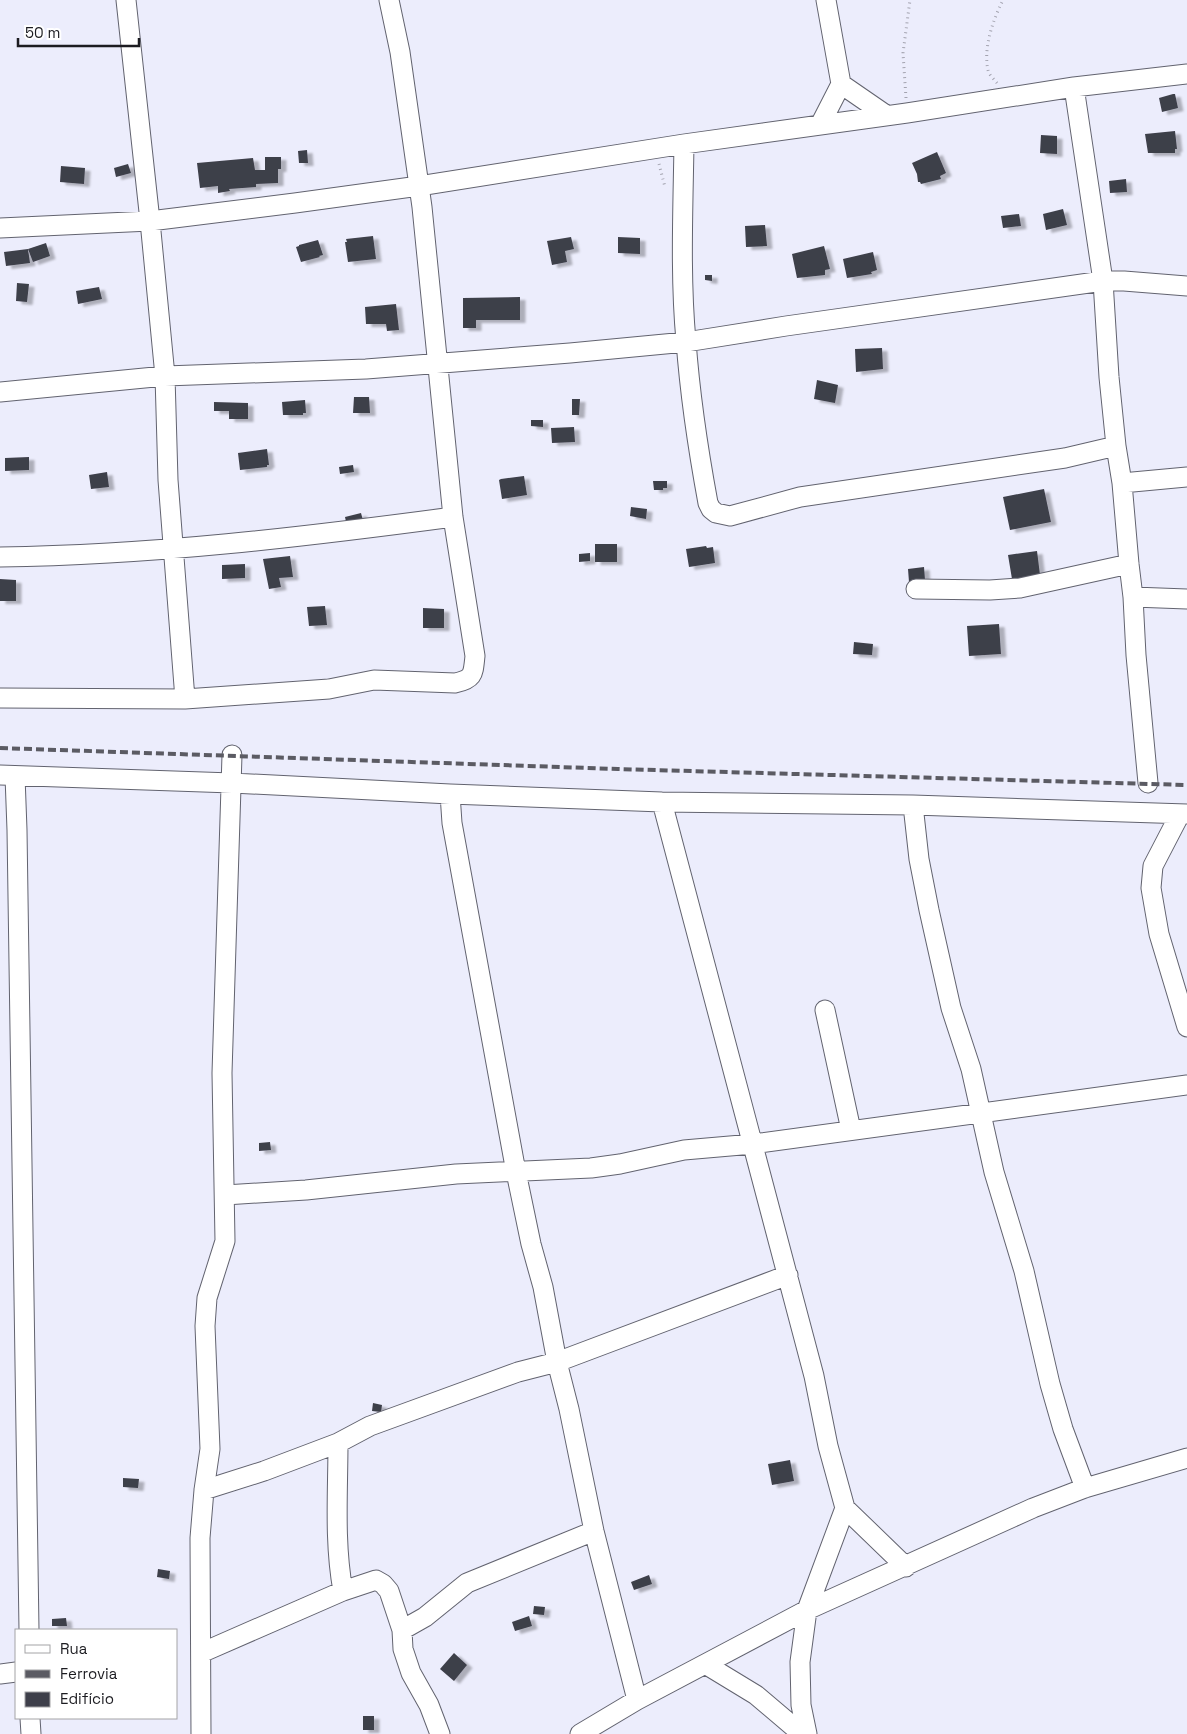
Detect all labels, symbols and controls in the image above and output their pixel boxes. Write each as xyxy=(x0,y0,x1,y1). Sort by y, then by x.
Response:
scale bar xyxy=(18,15,139,47)
text: 50 m xyxy=(25,23,60,42)
legend xyxy=(15,1629,178,1719)
text: Rua xyxy=(60,1639,88,1658)
text: Ferrovia xyxy=(60,1664,118,1683)
text: Edifício xyxy=(60,1689,114,1708)

